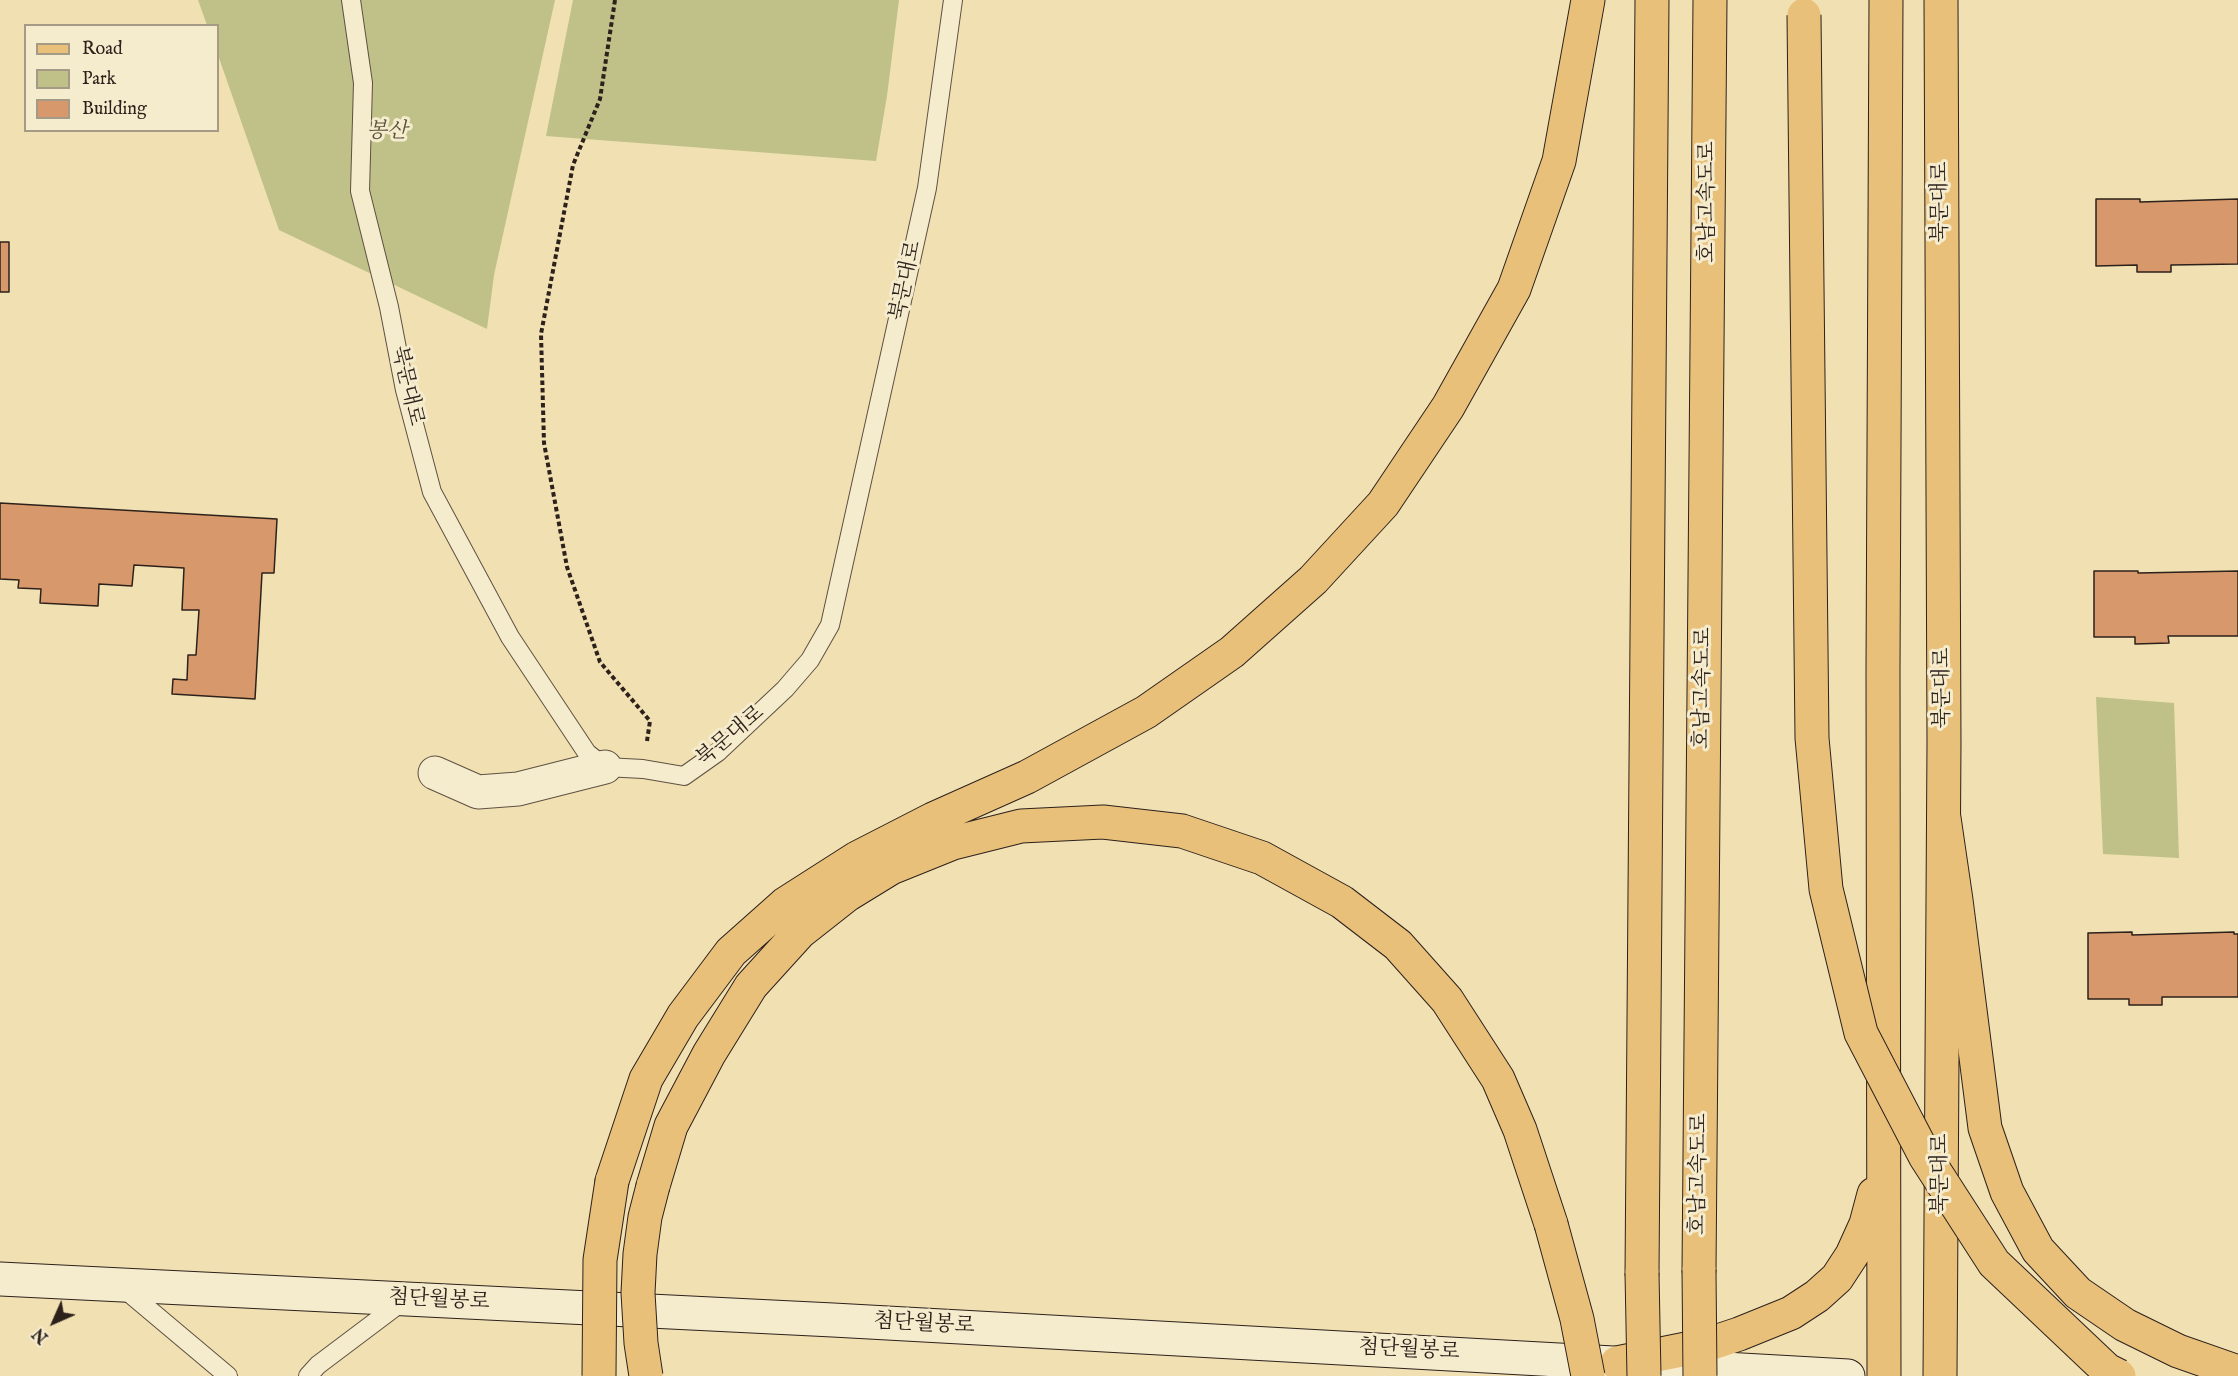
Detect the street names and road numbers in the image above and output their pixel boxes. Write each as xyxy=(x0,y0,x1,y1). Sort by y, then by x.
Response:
street label: 호남고속도로 xyxy=(1696,141,1722,263)
street label: 북문대로 xyxy=(1929,161,1955,243)
street label: 북문대로 xyxy=(886,239,928,323)
street label: 북문대로 xyxy=(385,344,427,428)
street label: 호남고속도로 xyxy=(1690,627,1718,749)
street label: 북문대로 xyxy=(1931,647,1957,729)
street label: 북문대로 xyxy=(692,701,770,773)
street label: 호남고속도로 xyxy=(1686,1113,1714,1235)
street label: 북문대로 xyxy=(1929,1133,1955,1215)
street label: 첨단월봉로 xyxy=(388,1286,490,1316)
street label: 첨단월봉로 xyxy=(873,1310,975,1340)
street label: 첨단월봉로 xyxy=(1358,1336,1460,1366)

